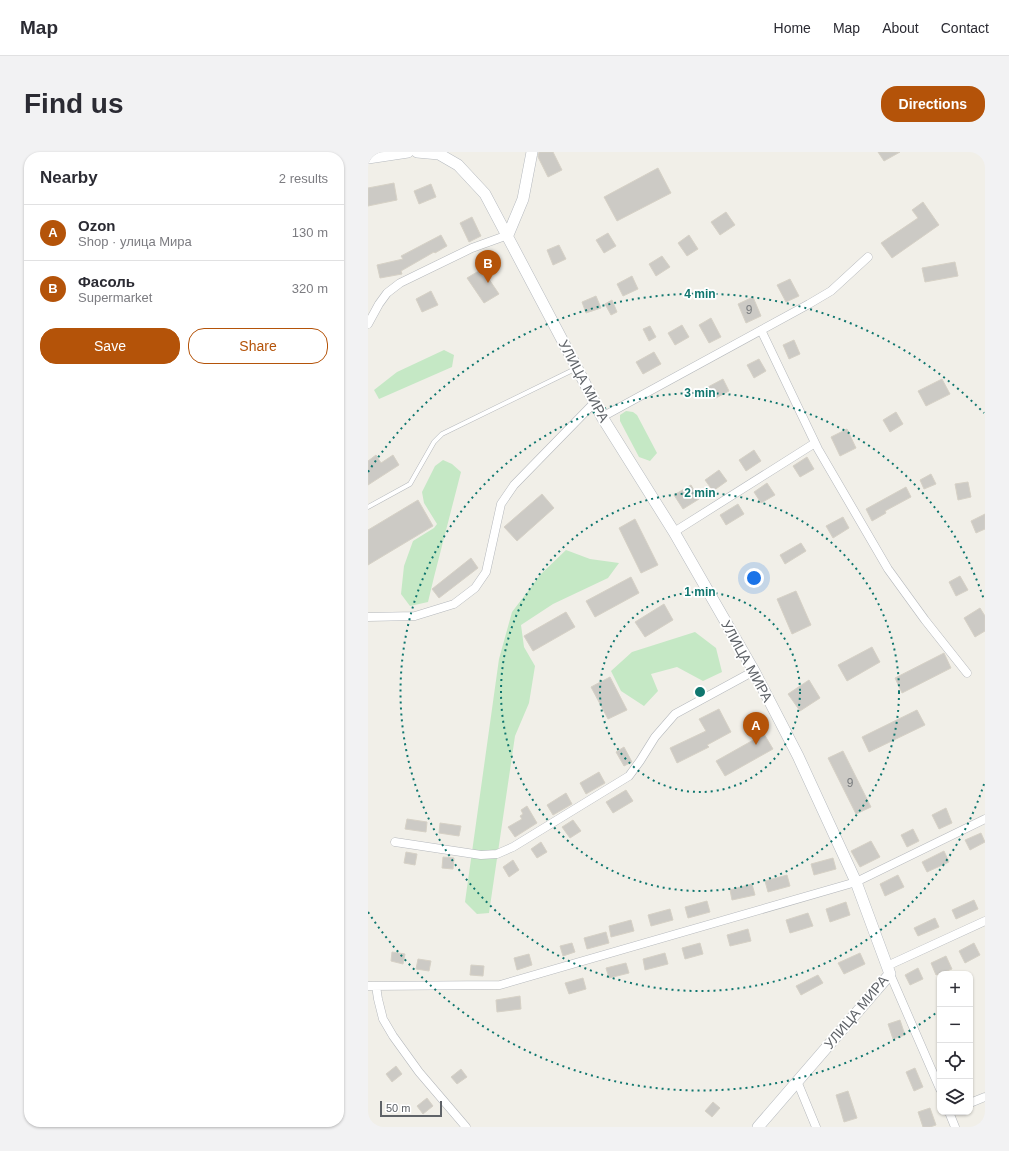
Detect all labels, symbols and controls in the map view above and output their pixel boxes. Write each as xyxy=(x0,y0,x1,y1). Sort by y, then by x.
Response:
text: Map xyxy=(20,17,58,38)
text: Home xyxy=(774,20,811,36)
text: Map xyxy=(833,20,860,36)
text: About xyxy=(882,20,919,36)
text: Contact xyxy=(941,20,989,36)
button: Directions xyxy=(881,86,985,122)
text: Find us xyxy=(24,88,124,119)
text: Nearby xyxy=(40,168,98,187)
text: 2 results xyxy=(279,171,328,186)
text: Ozon xyxy=(78,217,116,234)
text: A xyxy=(48,225,58,240)
text: 130 m xyxy=(292,225,328,240)
text: Shop · улица Мира xyxy=(78,234,192,249)
pin: B xyxy=(475,250,501,283)
text: Фасоль xyxy=(78,273,135,290)
text: B xyxy=(48,281,58,296)
text: 320 m xyxy=(292,281,328,296)
text: 4 min xyxy=(684,287,716,301)
text: Supermarket xyxy=(78,290,152,305)
house number: 9 xyxy=(746,303,753,317)
button: Save xyxy=(40,328,180,364)
button: Share xyxy=(188,328,328,364)
street label: УЛИЦА МИРА xyxy=(556,337,613,425)
text: 3 min xyxy=(684,386,716,400)
text: 2 min xyxy=(684,486,716,500)
your location xyxy=(744,568,764,588)
text: 1 min xyxy=(684,585,716,599)
street label: УЛИЦА МИРА xyxy=(718,617,776,705)
centre of rings xyxy=(693,685,707,699)
pin: A xyxy=(743,712,769,745)
house number: 9 xyxy=(847,776,854,790)
map controls xyxy=(937,971,973,1115)
button: + xyxy=(937,971,973,1007)
street label: УЛИЦА МИРА xyxy=(821,972,892,1052)
button: − xyxy=(937,1007,973,1043)
button: locate xyxy=(937,1043,973,1079)
button: layers xyxy=(937,1079,973,1115)
scale bar xyxy=(380,1099,442,1118)
text: 50 m xyxy=(386,1102,410,1114)

